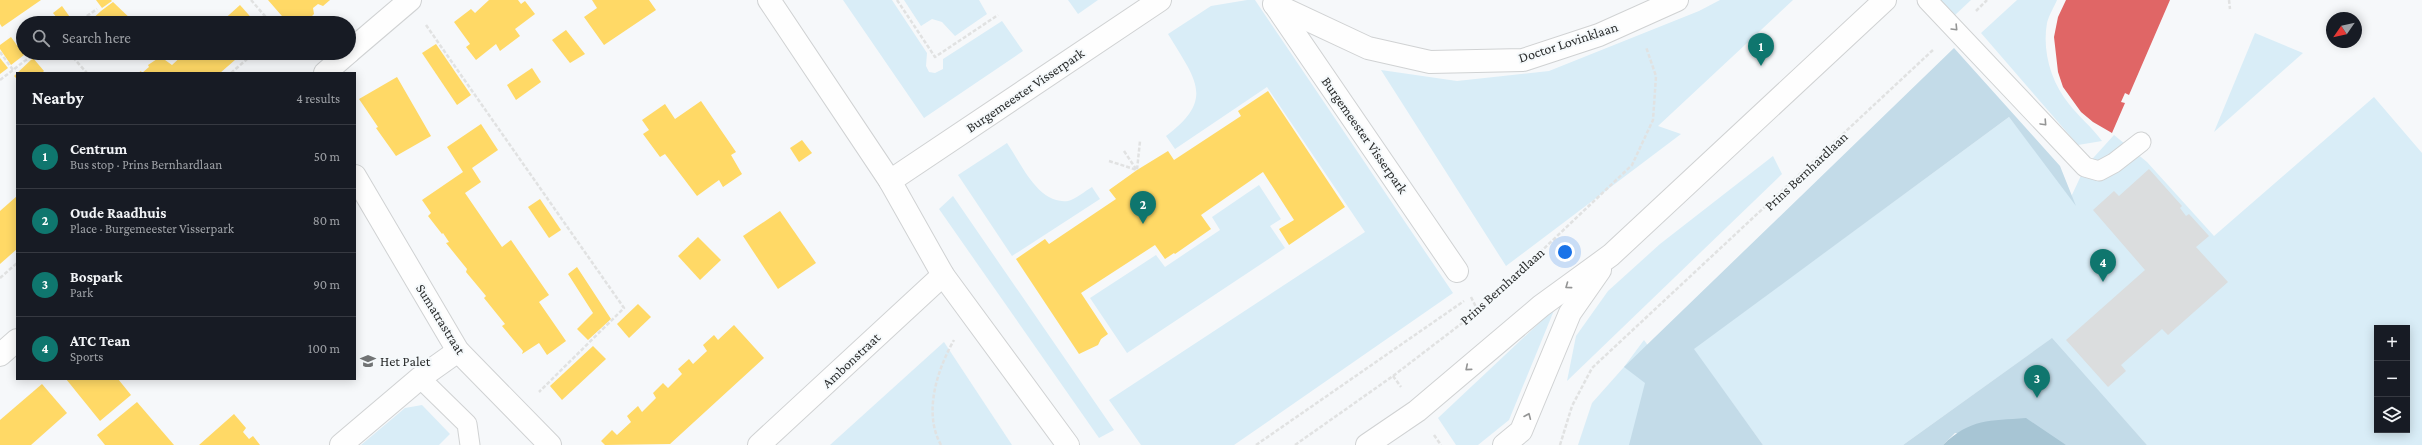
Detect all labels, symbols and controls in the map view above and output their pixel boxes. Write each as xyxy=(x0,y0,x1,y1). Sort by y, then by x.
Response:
north arrow xyxy=(2326,12,2362,48)
search box xyxy=(16,16,356,60)
street label: Doctor Lovinklaan xyxy=(1516,18,1620,66)
one-way arrow xyxy=(1950,23,1958,31)
icon: search xyxy=(30,27,52,49)
text: Search here xyxy=(62,30,131,46)
pin: 1 xyxy=(1748,33,1774,66)
street label: Burgemeester Visserpark xyxy=(963,44,1087,135)
street label: Burgemeester Visserpark xyxy=(1319,73,1412,197)
text: Nearby xyxy=(32,89,84,108)
text: 4 results xyxy=(296,91,340,106)
one-way arrow xyxy=(2039,118,2046,126)
street label: Prins Bernhardlaan xyxy=(1761,128,1851,214)
text: Centrum xyxy=(70,141,127,157)
text: 1 xyxy=(43,149,47,164)
text: 50 m xyxy=(314,149,340,164)
text: Bus stop · Prins Bernhardlaan xyxy=(70,157,222,172)
pin: 2 xyxy=(1130,191,1156,224)
text: Oude Raadhuis xyxy=(70,205,166,221)
text: 2 xyxy=(42,213,48,228)
text: 80 m xyxy=(313,213,340,228)
text: Place · Burgemeester Visserpark xyxy=(70,221,234,236)
your location xyxy=(1555,242,1575,262)
street label: Prins Bernhardlaan xyxy=(1457,244,1548,328)
pin: 4 xyxy=(2090,249,2116,282)
text: Bospark xyxy=(70,269,122,285)
text: 3 xyxy=(42,277,48,292)
text: 90 m xyxy=(313,277,340,292)
street label: Sumatrastraat xyxy=(413,281,469,357)
one-way arrow xyxy=(1566,281,1573,288)
text: Park xyxy=(70,285,93,300)
map controls xyxy=(2374,325,2410,433)
button: + xyxy=(2374,325,2410,361)
street label: Ambonstraat xyxy=(819,329,884,391)
text: ATC Tean xyxy=(70,333,130,349)
text: 4 xyxy=(41,341,49,356)
text: 100 m xyxy=(308,341,340,356)
text: Sports xyxy=(70,349,103,364)
school or university icon: Het Palet xyxy=(359,352,377,370)
place label: Het Palet xyxy=(380,353,431,369)
button: − xyxy=(2374,361,2410,397)
one-way arrow xyxy=(1465,364,1472,371)
pin: 3 xyxy=(2024,365,2050,398)
button: layers xyxy=(2374,397,2410,433)
one-way arrow xyxy=(1523,412,1531,420)

